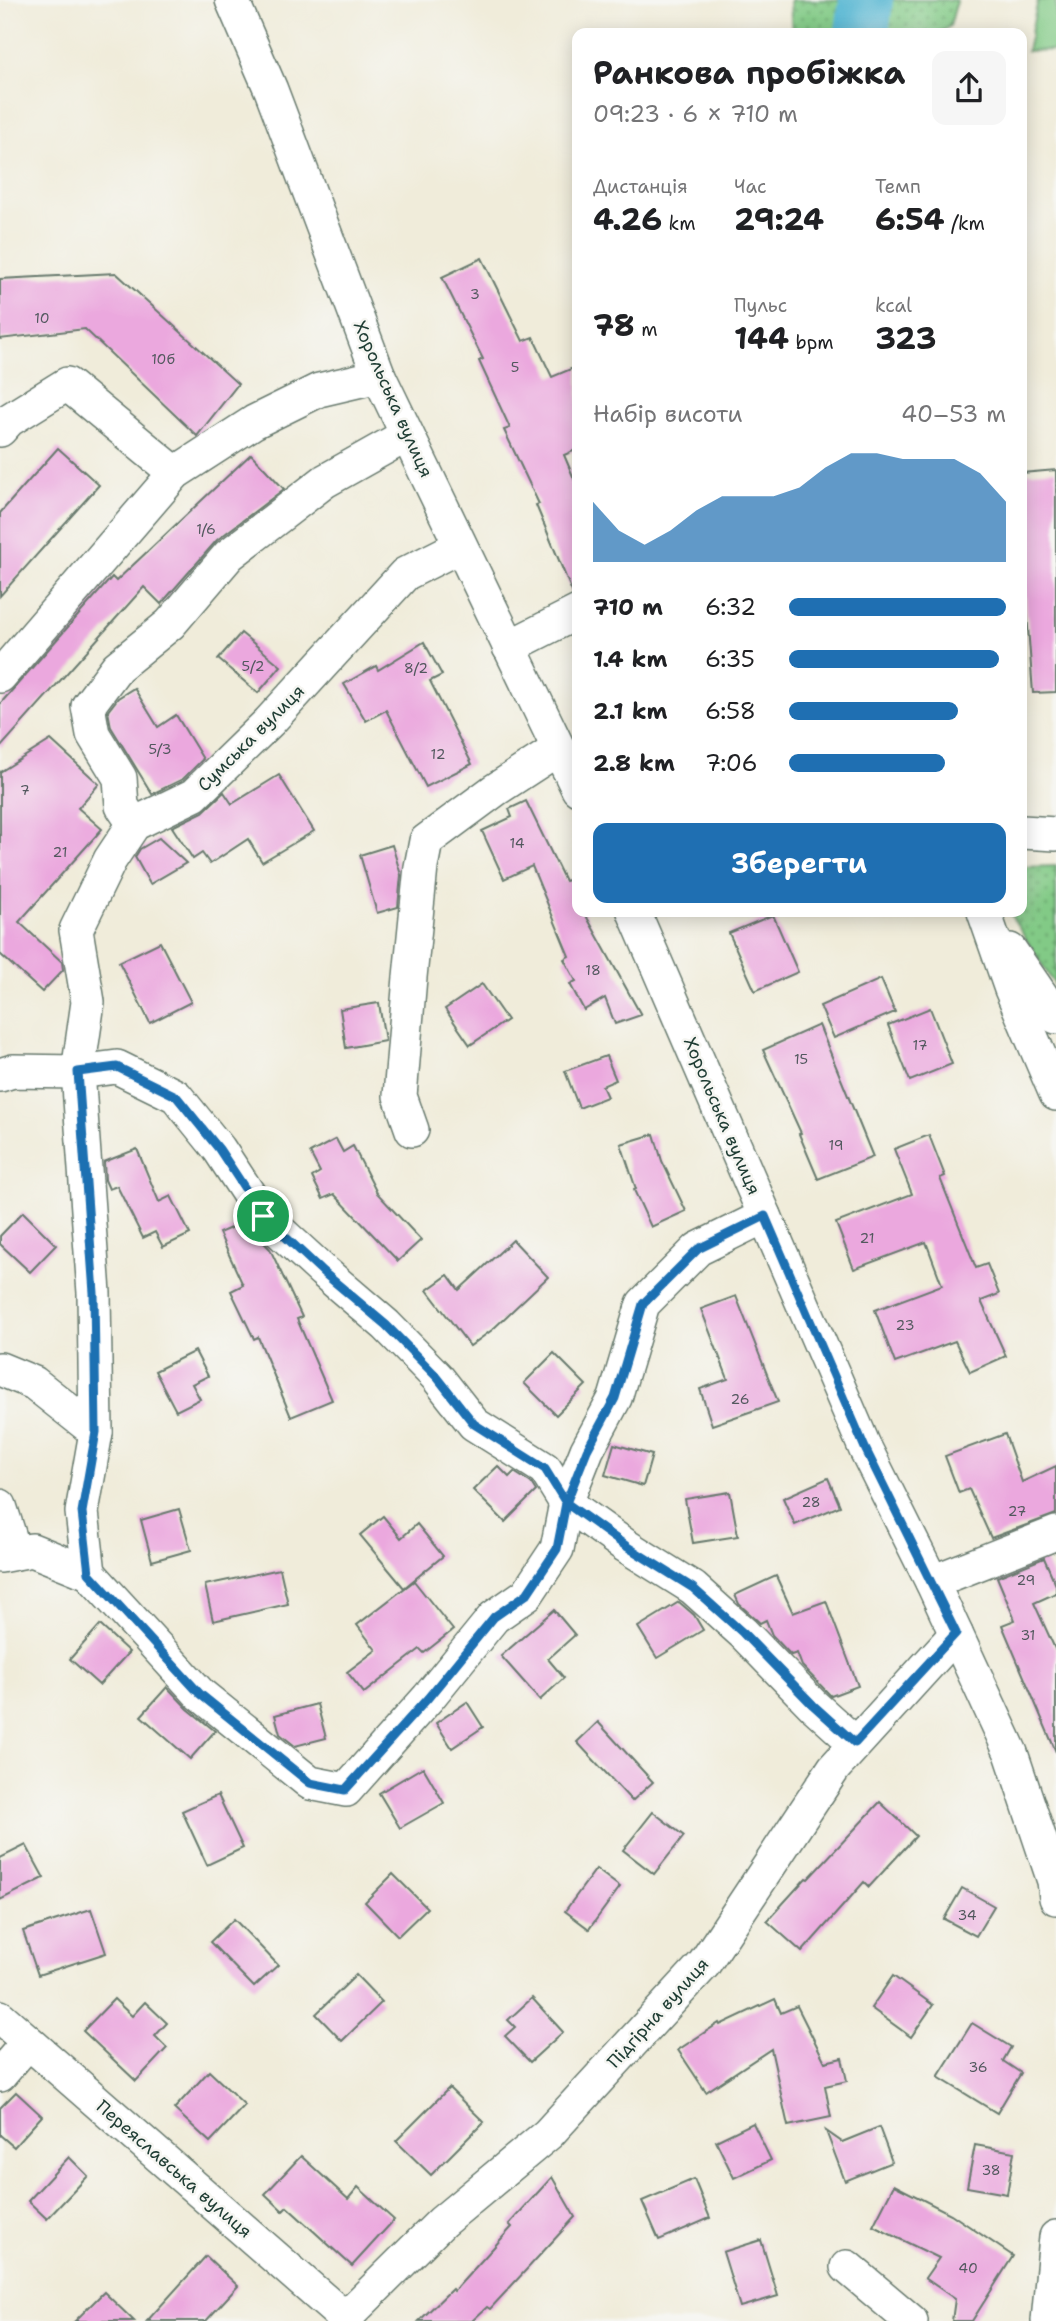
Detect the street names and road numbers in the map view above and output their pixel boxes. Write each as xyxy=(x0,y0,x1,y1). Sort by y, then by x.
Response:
street label: Хорольська вулиця xyxy=(348,317,438,481)
street label: Сумська вулиця xyxy=(192,679,310,797)
street label: Хорольська вулиця xyxy=(678,1033,766,1199)
street label: Підгірна вулиця xyxy=(602,1953,714,2073)
street label: Переяславська вулиця xyxy=(91,2095,257,2243)

